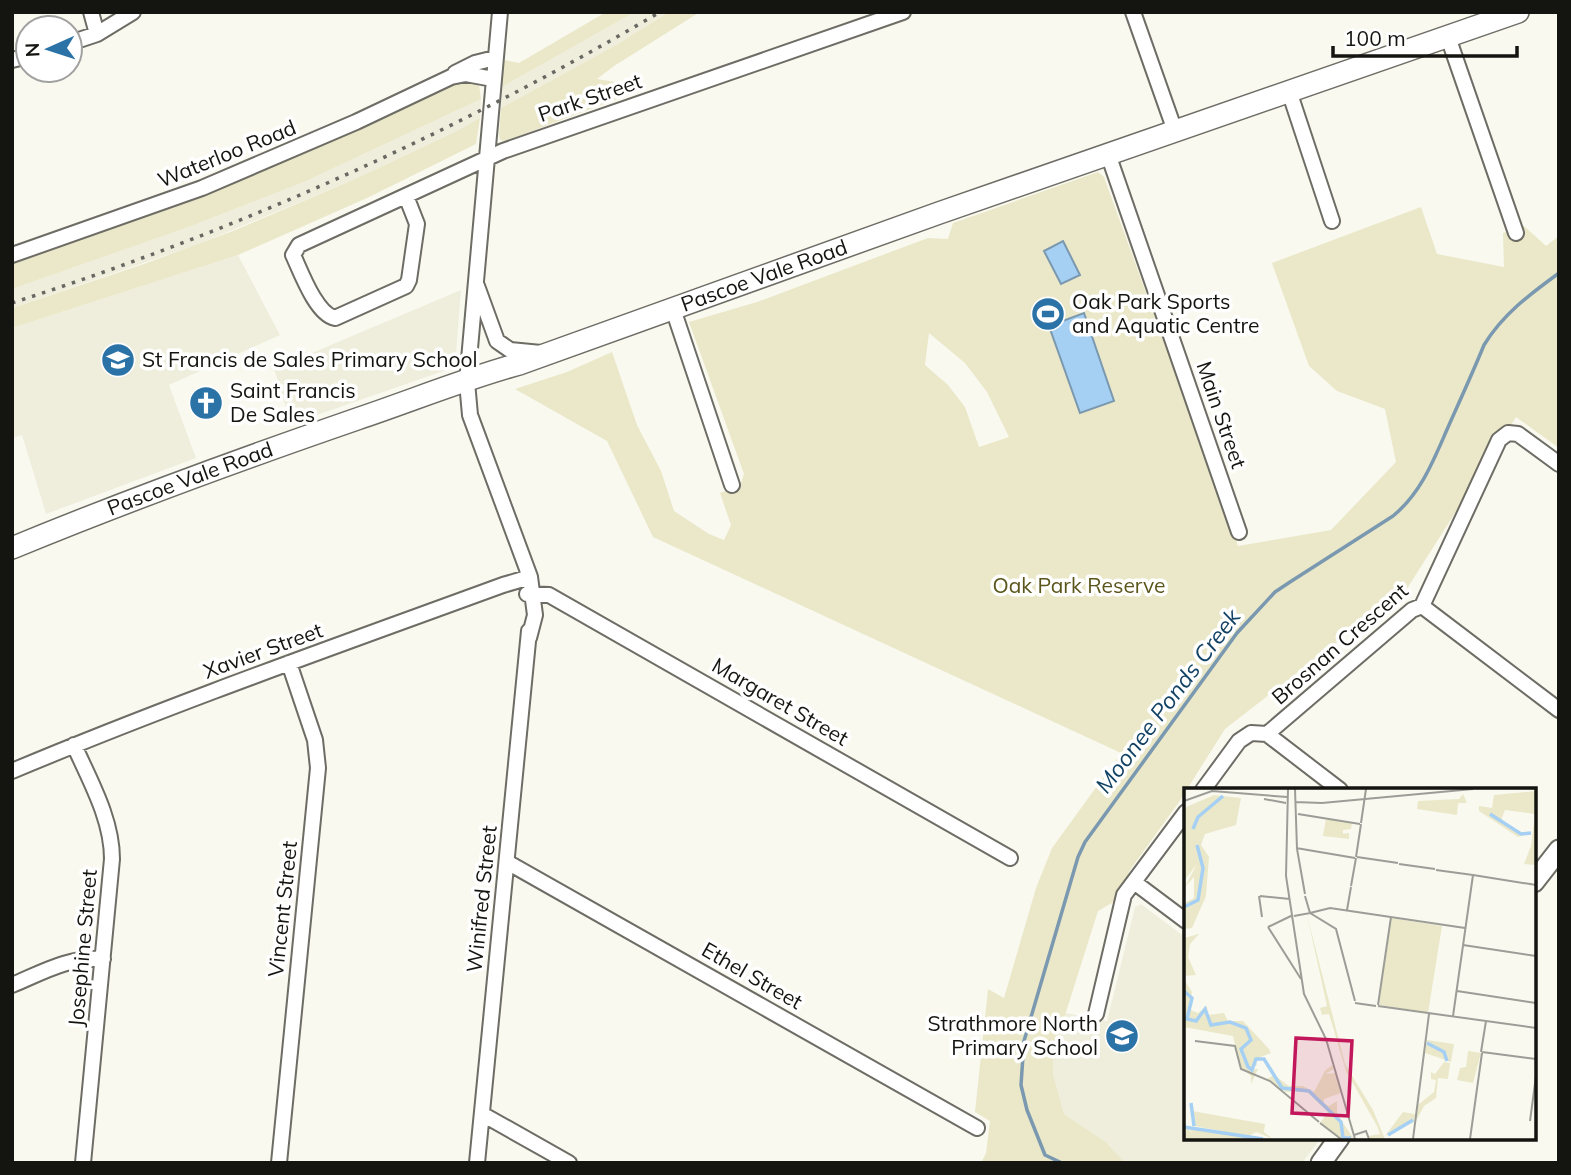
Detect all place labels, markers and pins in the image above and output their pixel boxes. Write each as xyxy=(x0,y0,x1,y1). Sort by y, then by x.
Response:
place label: Oak Park Sports and Aquatic Centre xyxy=(1072,288,1259,338)
sports icon: Oak Park Sports and Aquatic Centre xyxy=(1029,295,1067,333)
school or university icon: St Francis de Sales Primary School xyxy=(99,341,137,379)
place label: St Francis de Sales Primary School xyxy=(142,346,477,372)
place label: Saint Francis De Sales xyxy=(230,377,356,427)
church icon: Saint Francis De Sales xyxy=(187,384,225,422)
place label: Strathmore North Primary School xyxy=(927,1010,1098,1060)
school or university icon: Strathmore North Primary School xyxy=(1103,1017,1141,1055)

